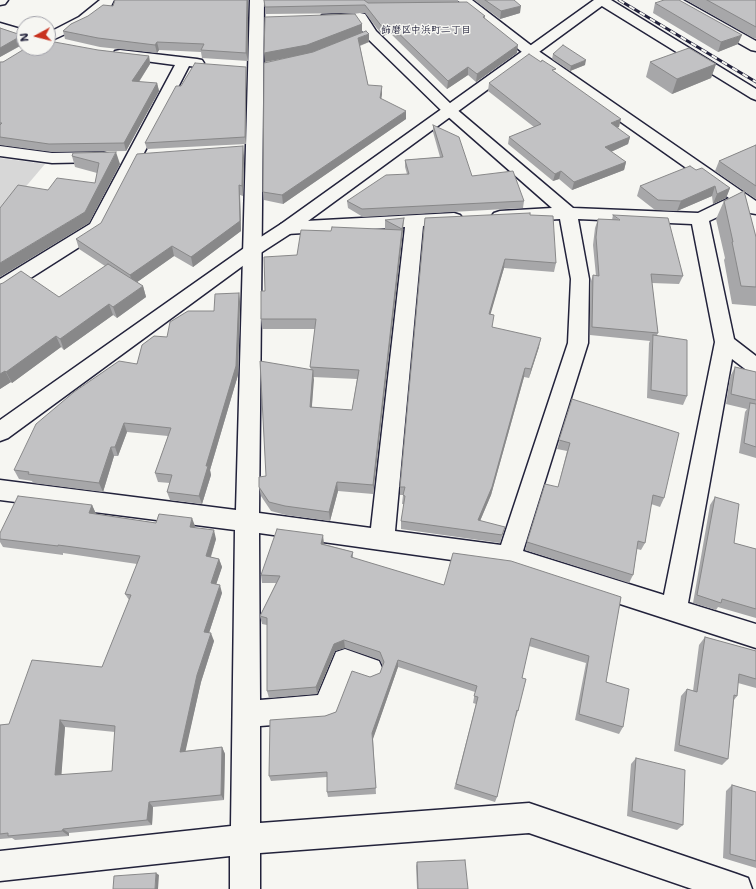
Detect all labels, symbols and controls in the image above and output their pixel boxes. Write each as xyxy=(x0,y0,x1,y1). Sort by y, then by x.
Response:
north arrow xyxy=(16,16,56,56)
district label: 飾磨区中浜町二丁目 xyxy=(381,24,471,36)
text: N xyxy=(17,32,33,43)

